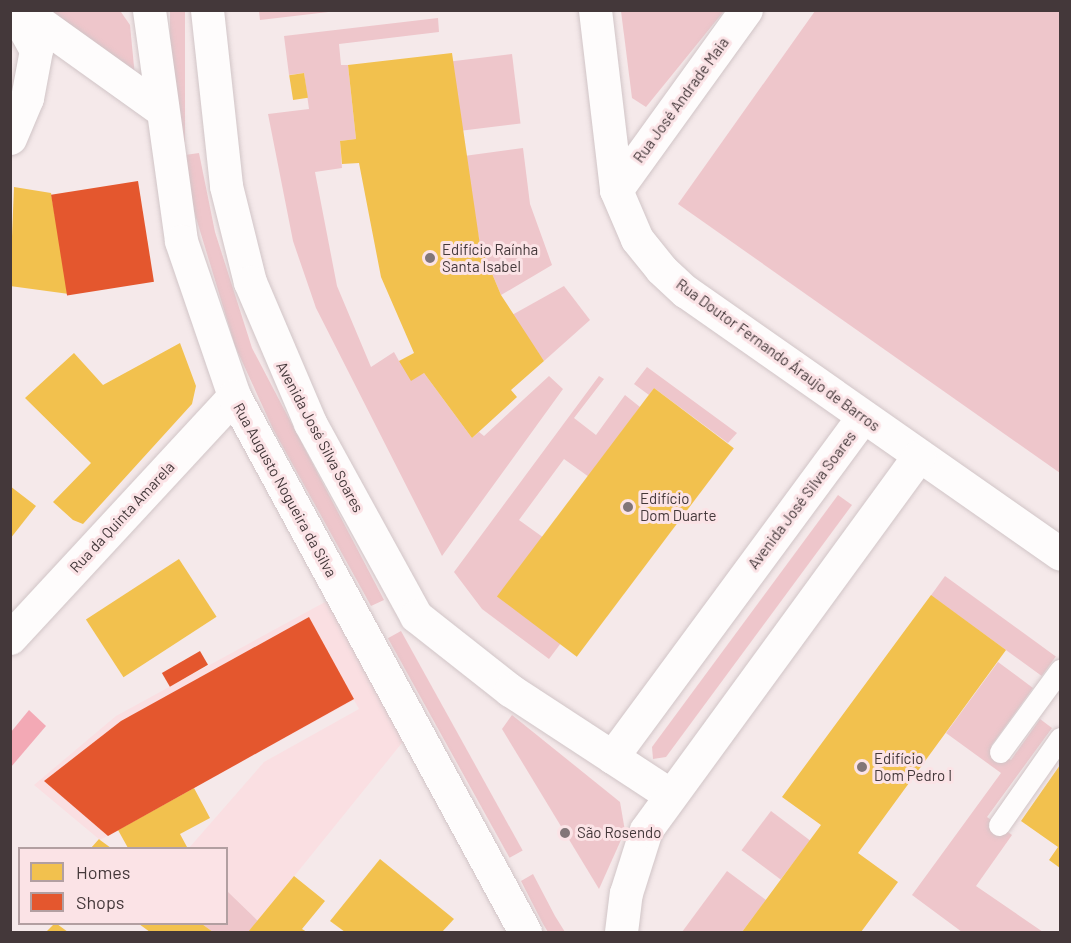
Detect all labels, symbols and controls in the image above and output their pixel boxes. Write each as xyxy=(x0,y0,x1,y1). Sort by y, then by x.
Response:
street label: Rua José Andrade Maia xyxy=(630,34,732,166)
place label: Edifício Raínha Santa Isabel xyxy=(442,240,538,275)
marker: Edifício Raínha Santa Isabel xyxy=(423,251,437,265)
street label: Rua Doutor Fernando Áraujo de Barros xyxy=(673,275,883,435)
street label: Avenida José Silva Soares xyxy=(273,359,367,515)
street label: Rua Augusto Nogueira da Silva xyxy=(229,400,341,580)
street label: Avenida José Silva Soares xyxy=(744,427,860,573)
street label: Rua da Quinta Amarela xyxy=(66,458,178,576)
place label: Edifício Dom Duarte xyxy=(640,489,717,524)
marker: Edifício Dom Duarte xyxy=(621,500,635,514)
place label: Edifício Dom Pedro I xyxy=(874,749,952,784)
marker: Edifício Dom Pedro I xyxy=(855,760,869,774)
place label: São Rosendo xyxy=(577,824,661,842)
marker: São Rosendo xyxy=(558,826,572,840)
legend xyxy=(18,847,228,925)
text: Homes xyxy=(76,861,130,883)
text: Shops xyxy=(76,891,125,913)

